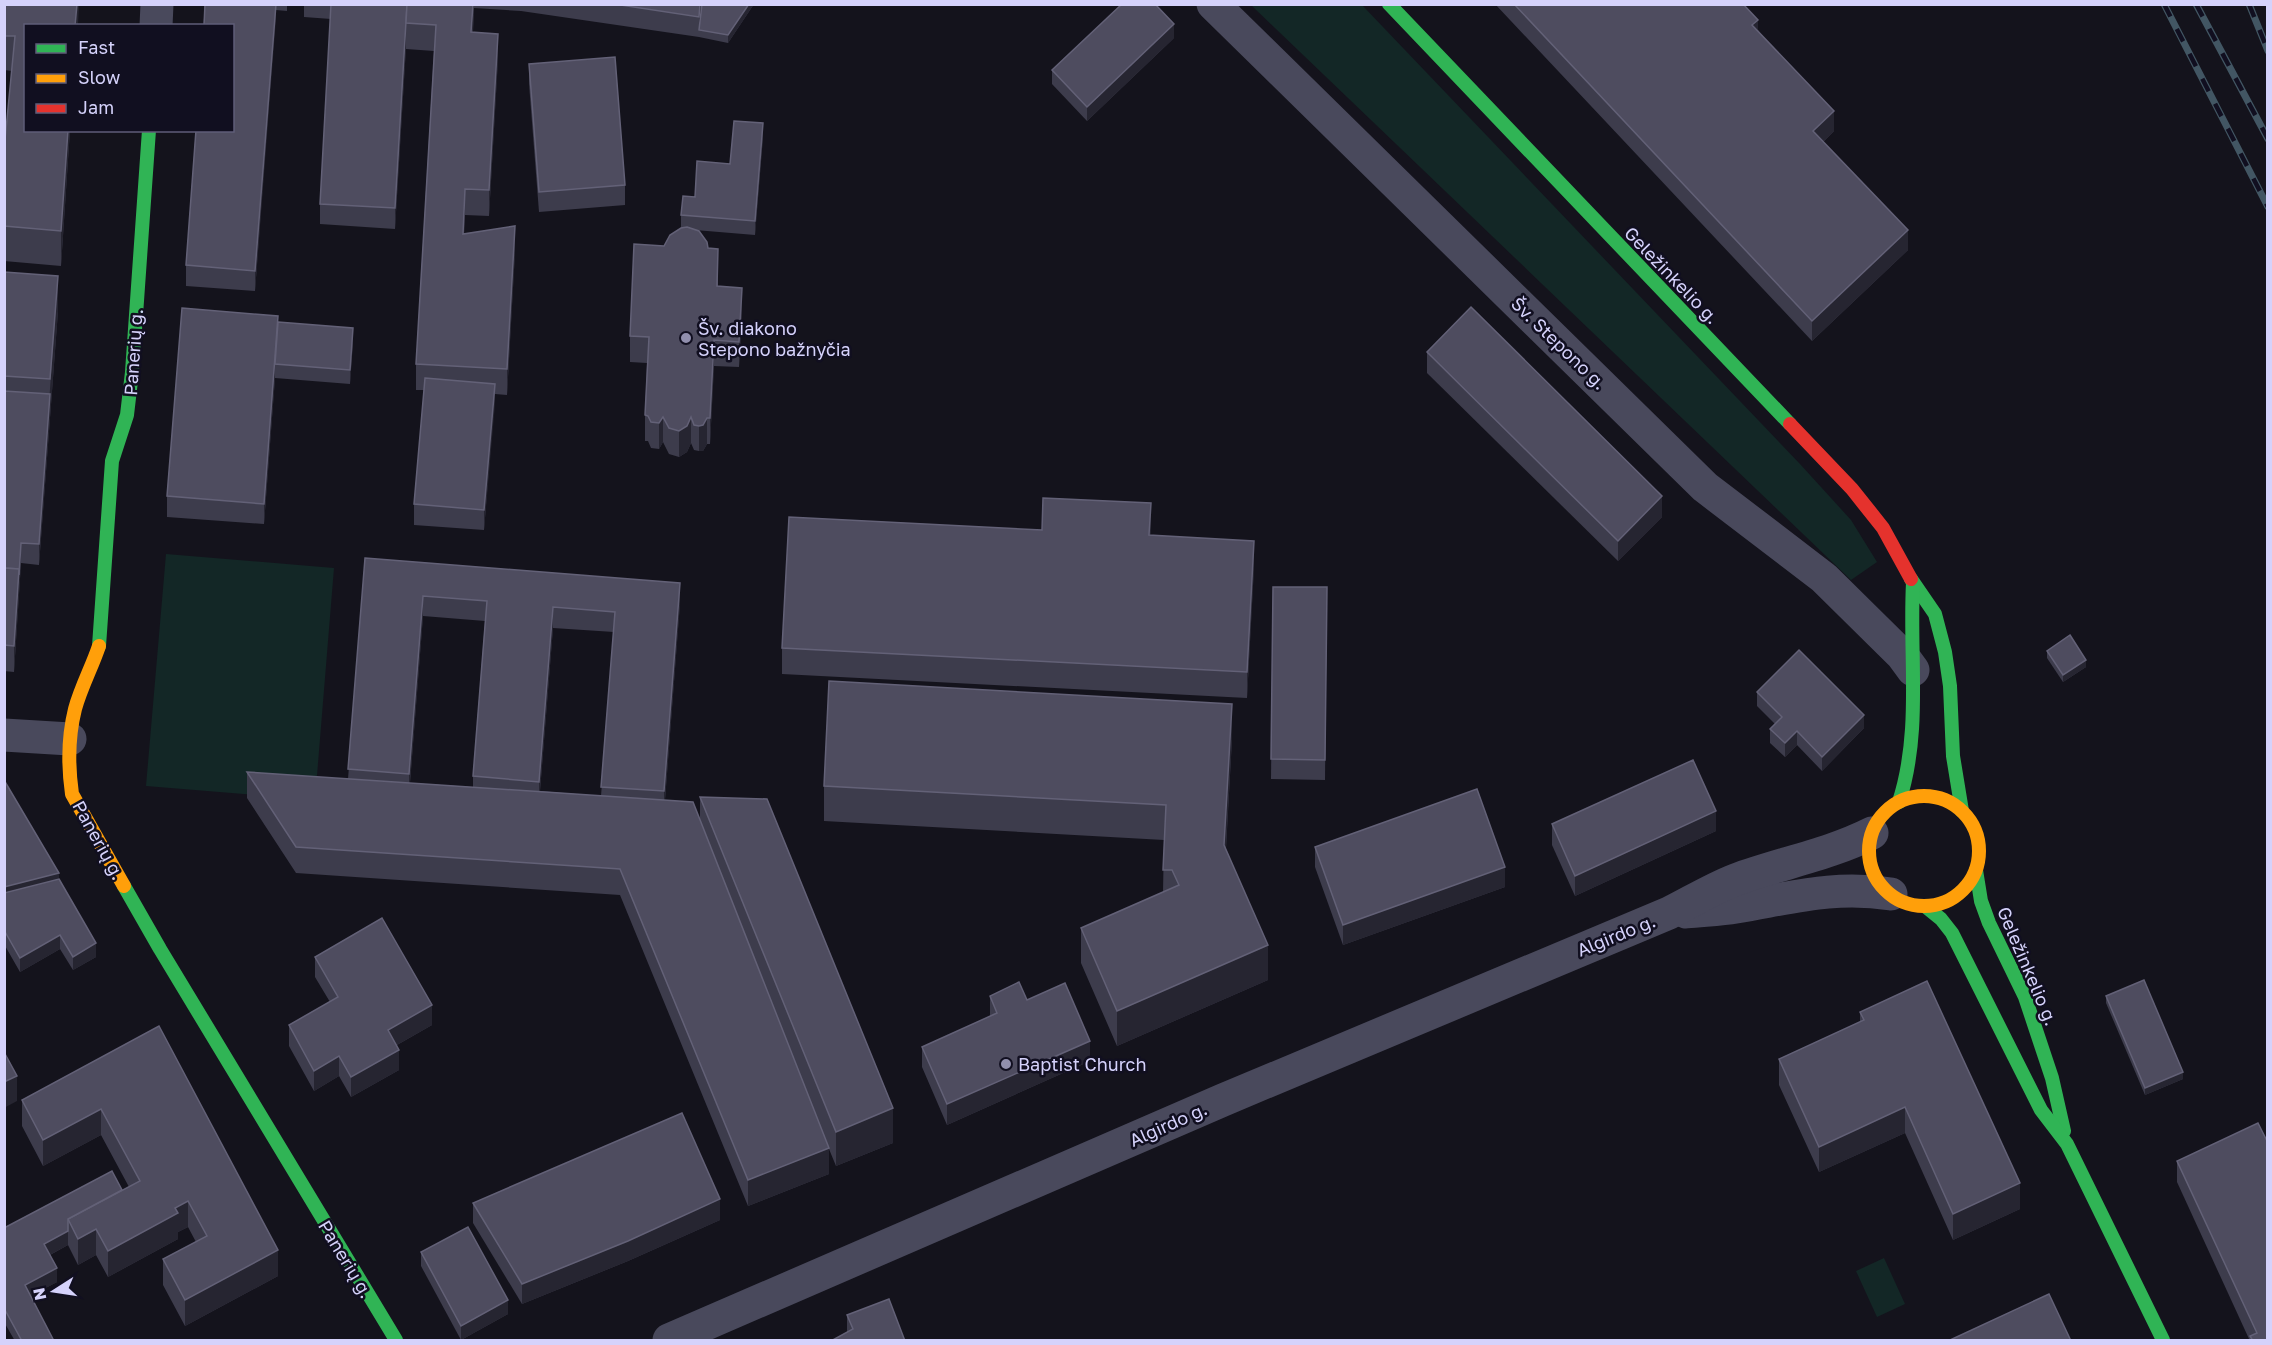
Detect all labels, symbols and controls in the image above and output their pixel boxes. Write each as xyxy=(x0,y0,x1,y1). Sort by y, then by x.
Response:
legend xyxy=(24,24,234,132)
text: Fast xyxy=(78,36,115,58)
text: Slow xyxy=(78,66,121,88)
text: Jam xyxy=(78,96,114,118)
street label: Geležinkelio g. xyxy=(1620,222,1724,328)
street label: Šv. Stepono g. xyxy=(1507,292,1611,394)
street label: Panerių g. xyxy=(119,308,147,396)
place label: Šv. diakono Stepono bažnyčia xyxy=(698,317,851,360)
marker: Šv. diakono Stepono bažnyčia xyxy=(679,331,693,345)
street label: Panerių g. xyxy=(68,797,130,883)
street label: Geležinkelio g. xyxy=(1993,903,2063,1029)
street label: Algirdo g. xyxy=(1573,909,1659,961)
place label: Baptist Church xyxy=(1018,1053,1146,1075)
marker: Baptist Church xyxy=(999,1057,1013,1071)
street label: Algirdo g. xyxy=(1126,1097,1210,1151)
street label: Panerių g. xyxy=(314,1216,378,1302)
north arrow xyxy=(24,1261,84,1321)
text: N xyxy=(28,1286,50,1302)

